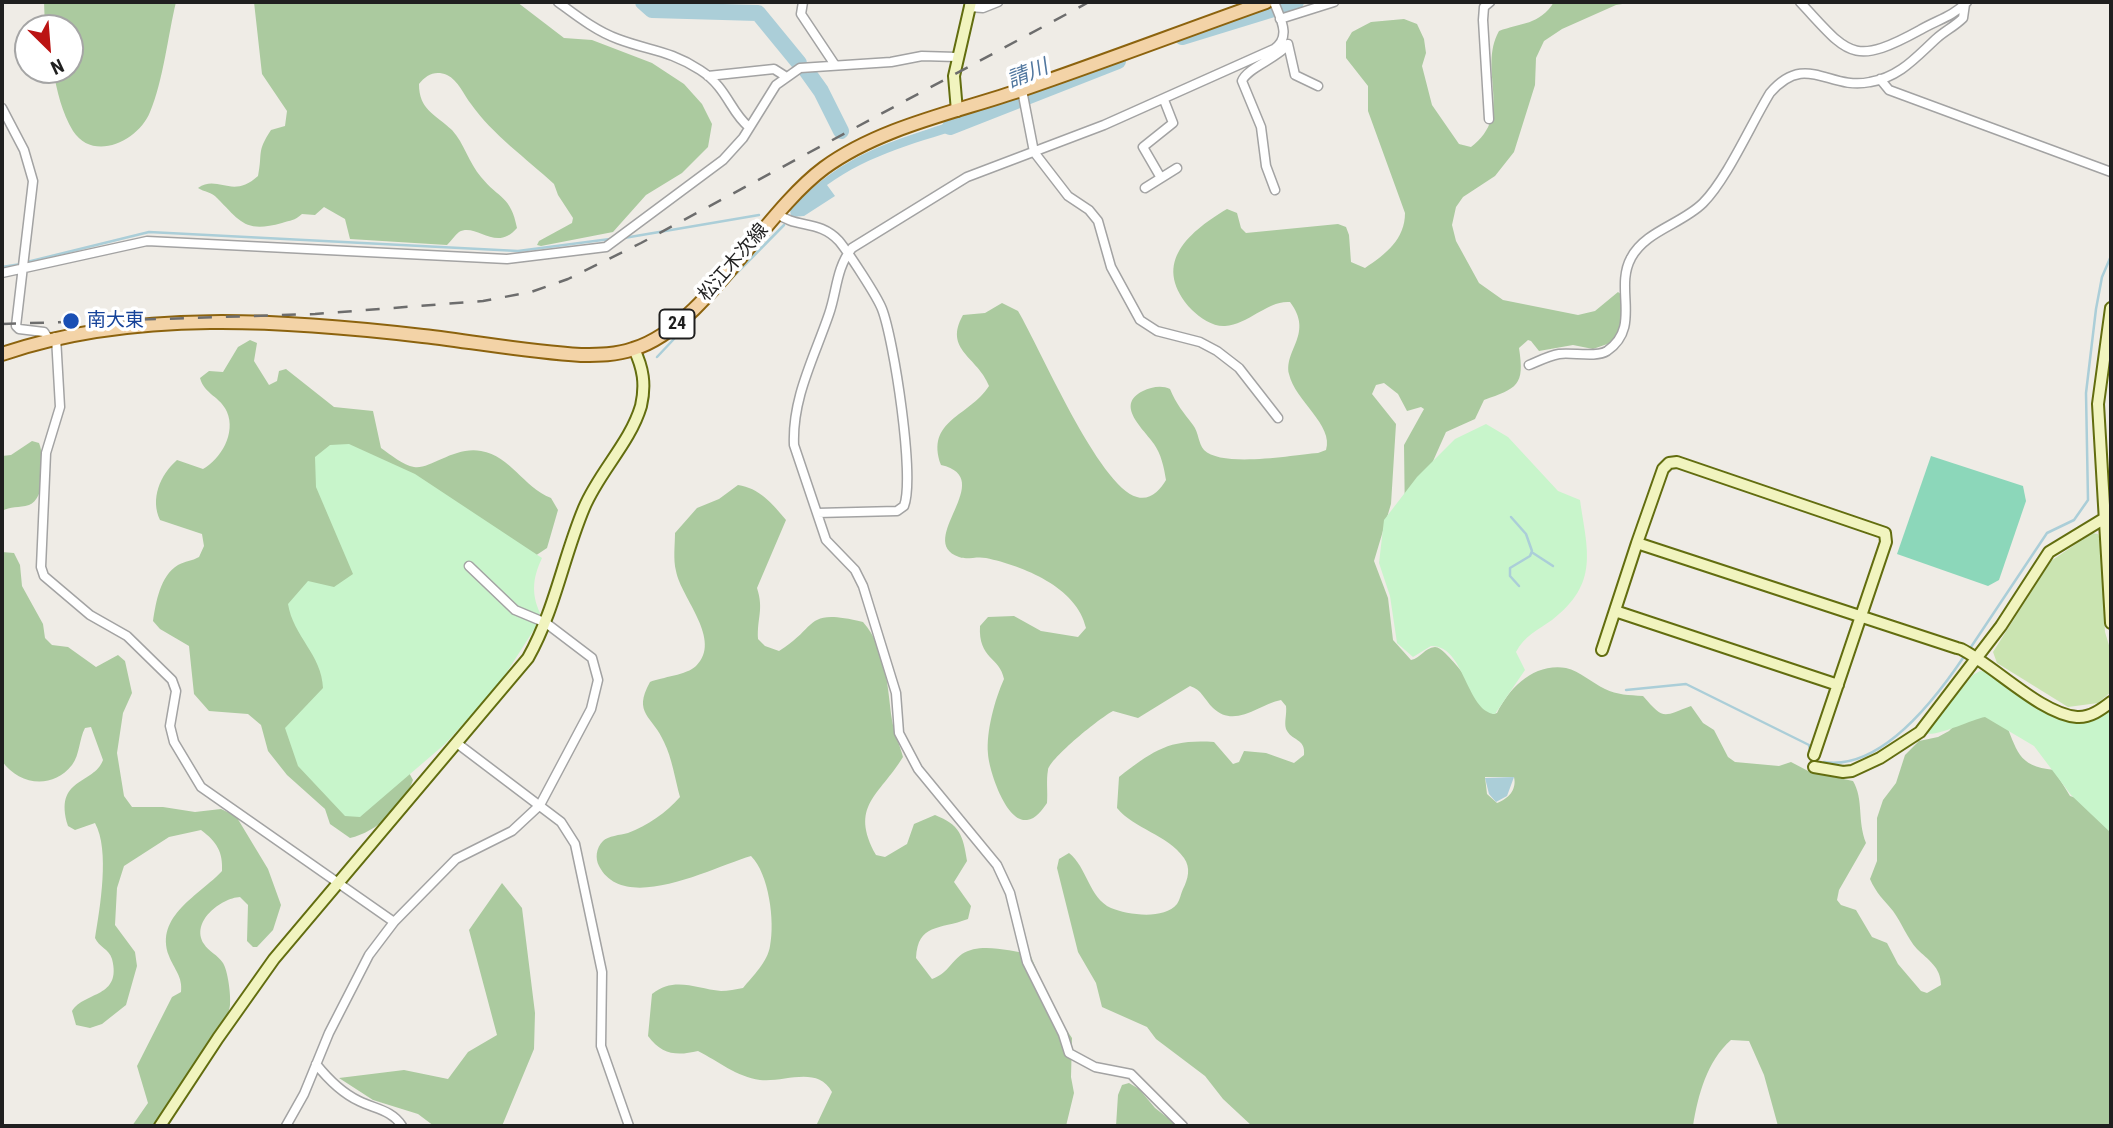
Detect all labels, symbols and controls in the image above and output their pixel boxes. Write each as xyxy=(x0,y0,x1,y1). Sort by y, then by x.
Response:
north arrow xyxy=(14,14,84,84)
text: N xyxy=(47,54,67,80)
water label: 請川 xyxy=(1004,55,1052,95)
street label: 松江木次線 xyxy=(694,220,774,306)
place label: 南大東 xyxy=(87,310,144,332)
road number: 24 xyxy=(660,310,694,338)
marker: 南大東 xyxy=(61,311,81,331)

